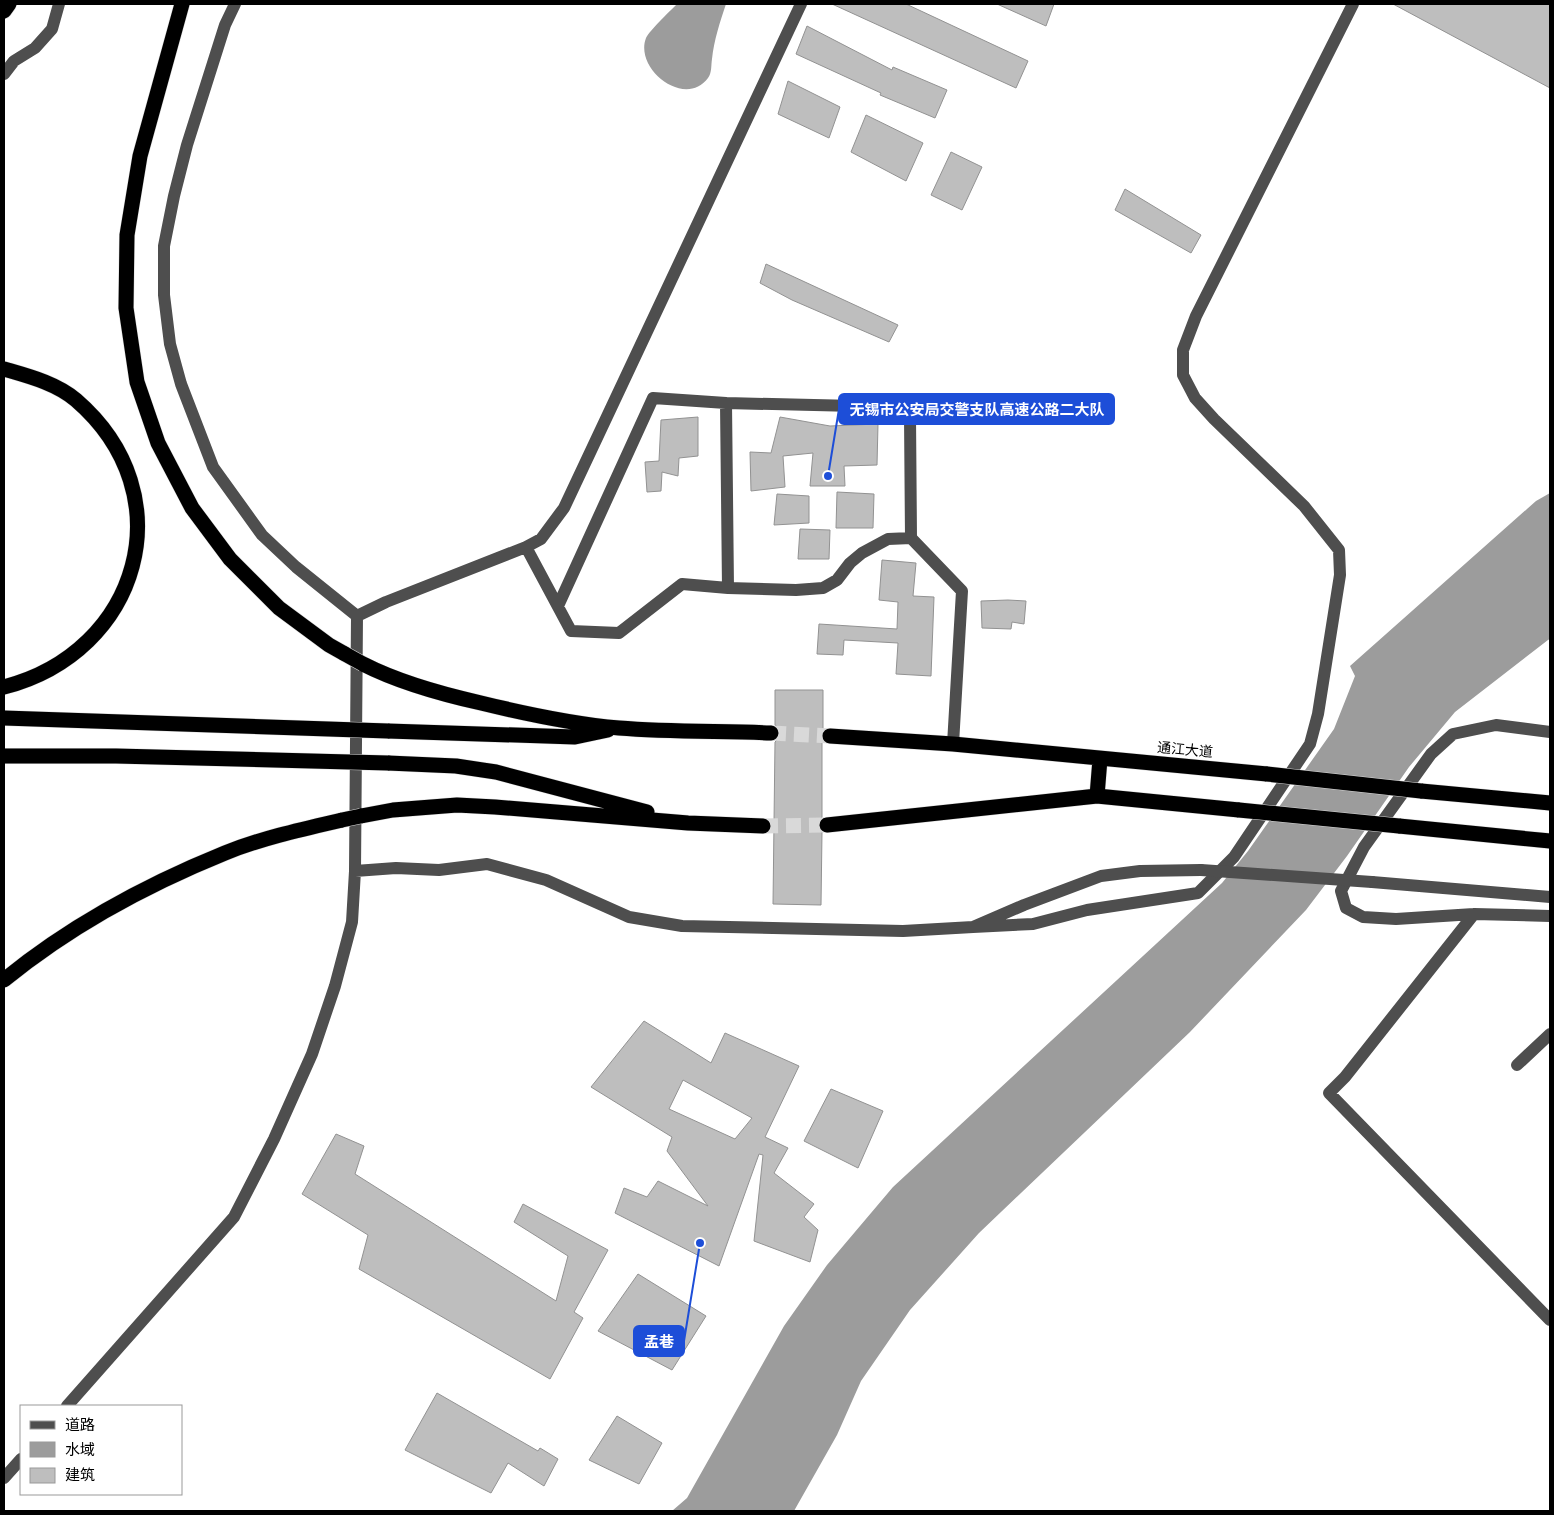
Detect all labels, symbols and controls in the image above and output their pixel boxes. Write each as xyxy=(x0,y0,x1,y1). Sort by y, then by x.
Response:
callout: 无锡市公安局交警支队高速公路二大队 xyxy=(839,394,1114,424)
text: 无锡市公安局交警支队高速公路二大队 xyxy=(849,400,1105,420)
street label: 通江大道 xyxy=(1156,738,1214,762)
callout: 孟巷 xyxy=(634,1326,684,1356)
text: 孟巷 xyxy=(644,1332,674,1352)
legend xyxy=(20,1405,182,1495)
text: 道路 xyxy=(65,1415,95,1435)
text: 水域 xyxy=(65,1440,95,1460)
text: 建筑 xyxy=(65,1465,95,1485)

